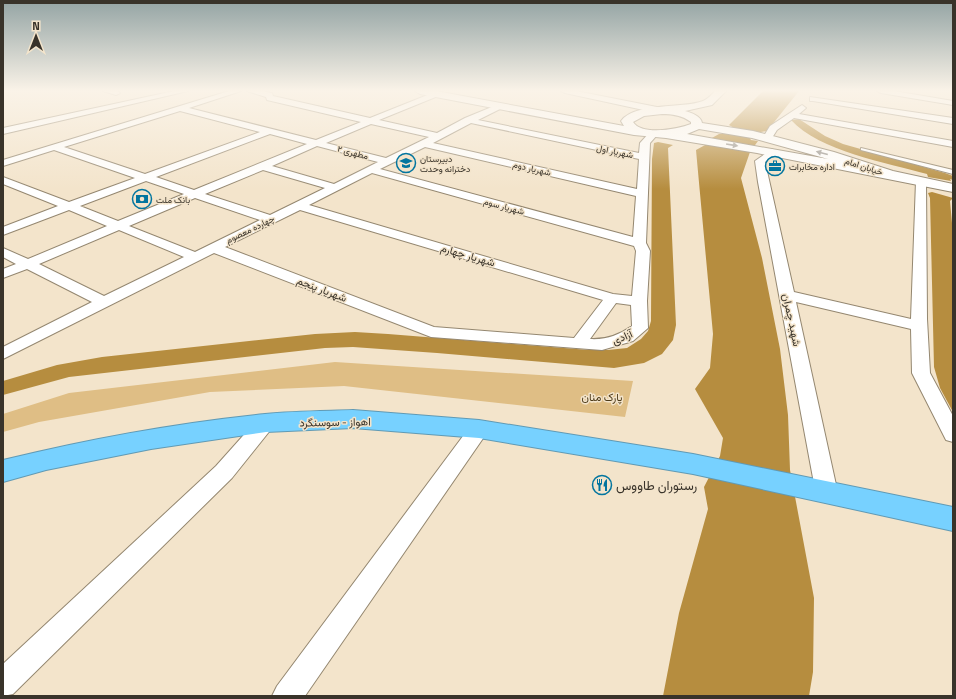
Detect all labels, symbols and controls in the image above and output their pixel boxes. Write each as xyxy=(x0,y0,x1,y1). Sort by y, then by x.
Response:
north arrow xyxy=(16,16,56,56)
text: N xyxy=(32,18,40,34)
street label: شهریار اول xyxy=(595,141,635,161)
street label: مطهری ۲ xyxy=(336,142,370,162)
one-way arrow xyxy=(726,142,738,148)
one-way arrow xyxy=(816,150,828,156)
school or university icon: دبیرستان دخترانه وحدت xyxy=(395,152,417,174)
place label: دبیرستان دخترانه وحدت xyxy=(420,152,470,175)
street label: خیابان امام xyxy=(843,154,885,178)
office icon: اداره مخابرات xyxy=(764,155,786,177)
street label: شهریار دوم xyxy=(512,157,552,179)
place label: اداره مخابرات xyxy=(789,160,835,173)
bank icon: بانک ملت xyxy=(131,188,153,210)
place label: بانک ملت xyxy=(156,193,190,206)
street label: شهریار سوم xyxy=(482,194,526,218)
street label: چهارده معصوم xyxy=(223,212,277,246)
street label: شهریار چهارم xyxy=(439,240,497,271)
street label: شهریار پنجم xyxy=(295,272,350,306)
street label: شهید چمران xyxy=(779,292,805,348)
street label: آزادی xyxy=(609,325,636,349)
park label: پارک منان xyxy=(582,389,623,405)
street label: اهواز - سوسنگرد xyxy=(299,413,371,431)
restaurant icon: رستوران طاووس xyxy=(591,474,613,496)
place label: رستوران طاووس xyxy=(616,475,697,495)

